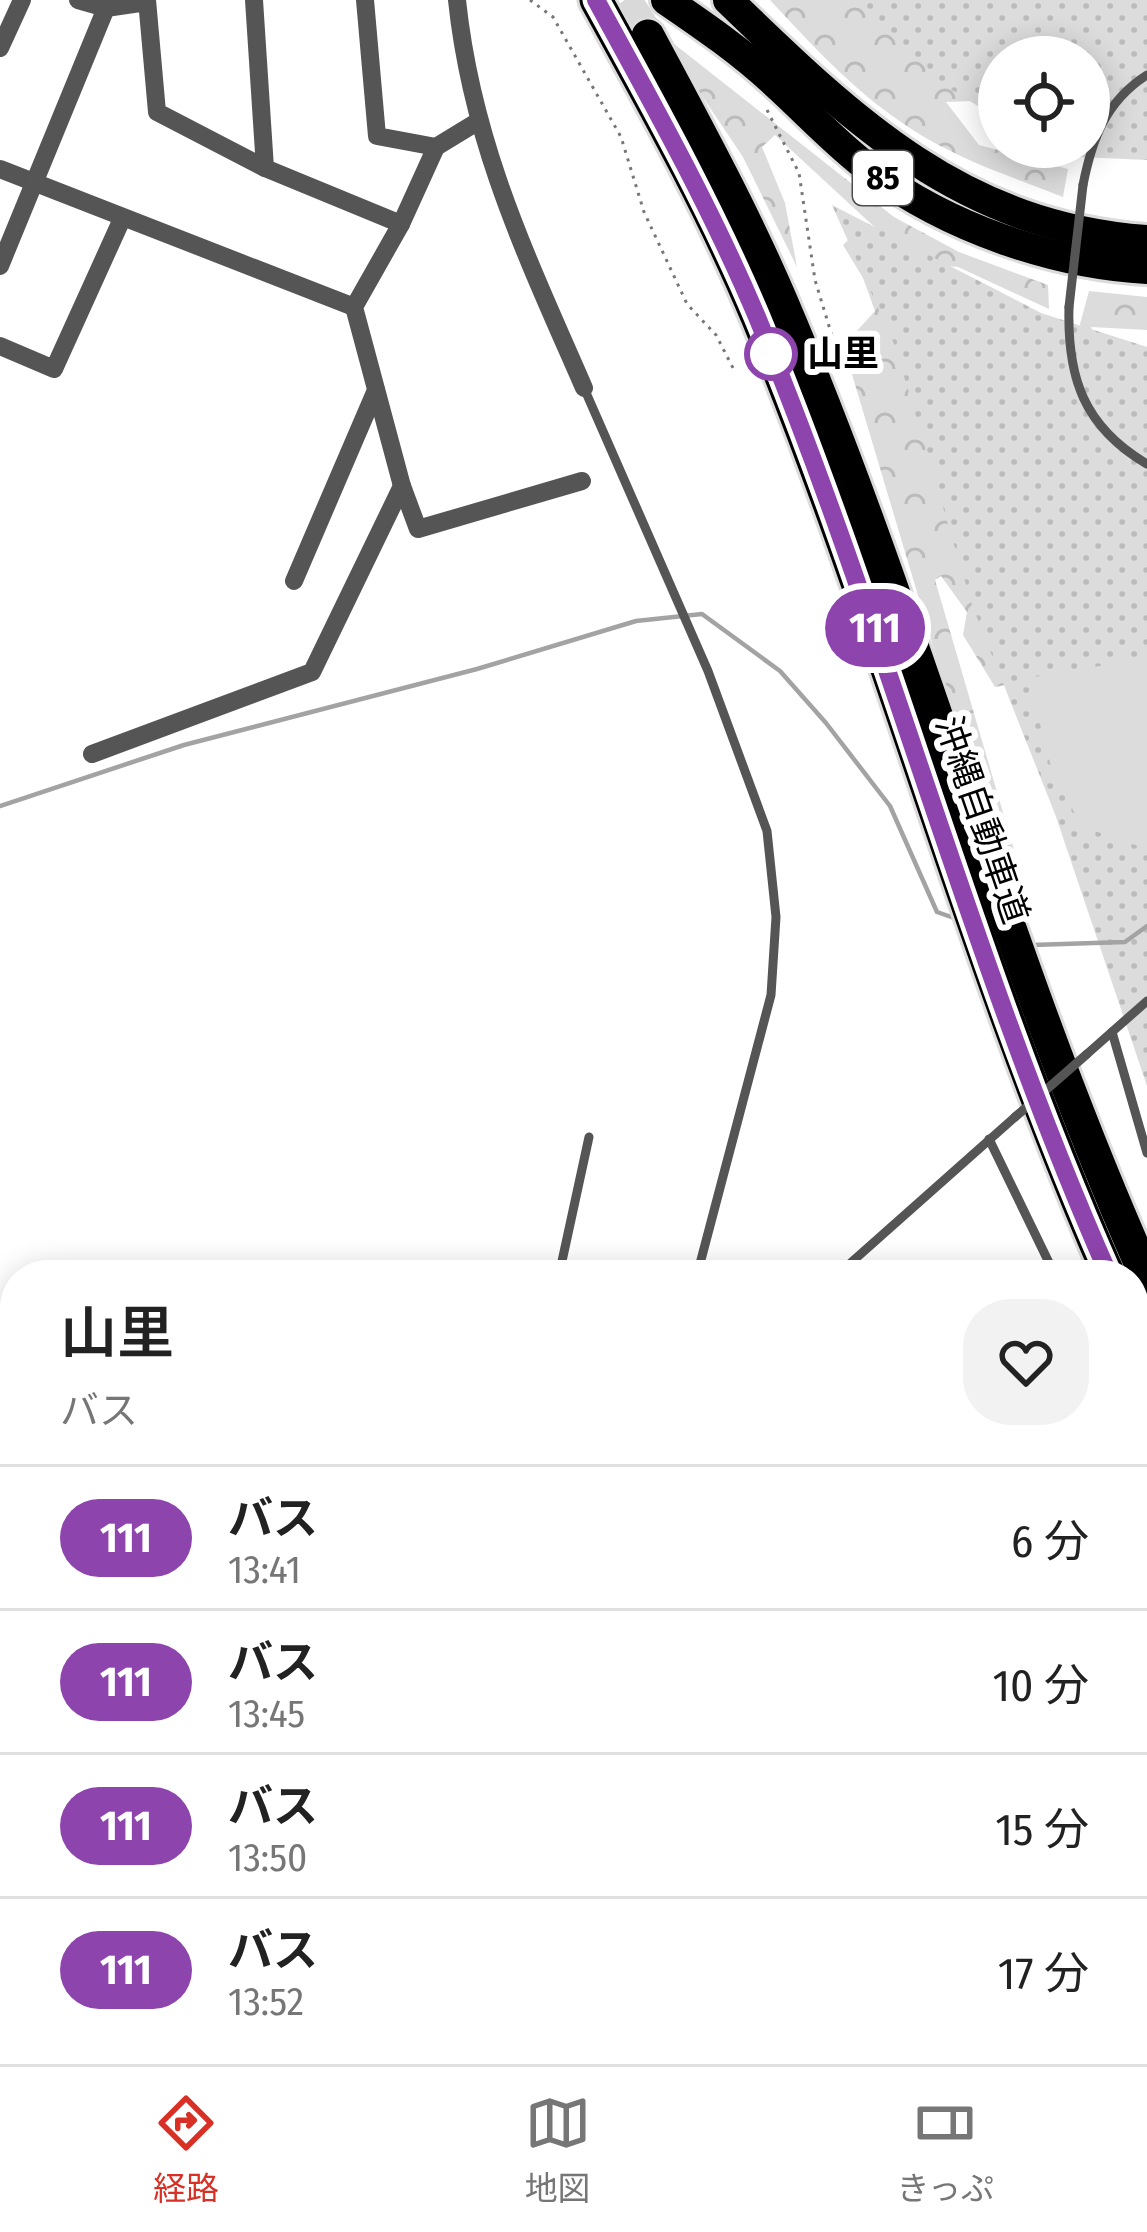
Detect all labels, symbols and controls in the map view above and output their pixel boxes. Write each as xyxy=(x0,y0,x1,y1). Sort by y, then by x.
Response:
map controls xyxy=(978,36,1110,168)
button: locate xyxy=(978,36,1110,168)
road number: 85 xyxy=(853,151,913,205)
marker: 山里 xyxy=(746,329,796,379)
place label: 山里 xyxy=(807,332,879,376)
line badge: 111 xyxy=(806,589,944,667)
text: 111 xyxy=(849,603,901,653)
street label: 沖縄自動車道 xyxy=(926,711,1038,929)
button: heart xyxy=(963,1299,1089,1425)
text: 山里 xyxy=(60,1300,174,1368)
text: バス xyxy=(60,1388,138,1434)
text: バス xyxy=(228,1492,318,1546)
text: 111 xyxy=(100,1513,152,1563)
text: 6 分 xyxy=(1011,1515,1089,1569)
text: 13:41 xyxy=(228,1547,301,1593)
text: バス xyxy=(228,1636,318,1690)
text: 111 xyxy=(100,1657,152,1707)
text: 10 分 xyxy=(992,1659,1089,1713)
text: 13:45 xyxy=(228,1691,305,1737)
text: バス xyxy=(228,1780,318,1834)
text: 111 xyxy=(100,1801,152,1851)
text: 15 分 xyxy=(995,1803,1089,1857)
text: 13:50 xyxy=(228,1835,307,1881)
text: バス xyxy=(228,1924,318,1978)
text: 111 xyxy=(100,1945,152,1995)
text: 17 分 xyxy=(998,1947,1089,2001)
text: 13:52 xyxy=(228,1979,304,2025)
tab: 経路 xyxy=(153,2090,219,2210)
tab: 地図 xyxy=(525,2090,591,2210)
tab: きっぷ xyxy=(896,2090,994,2210)

